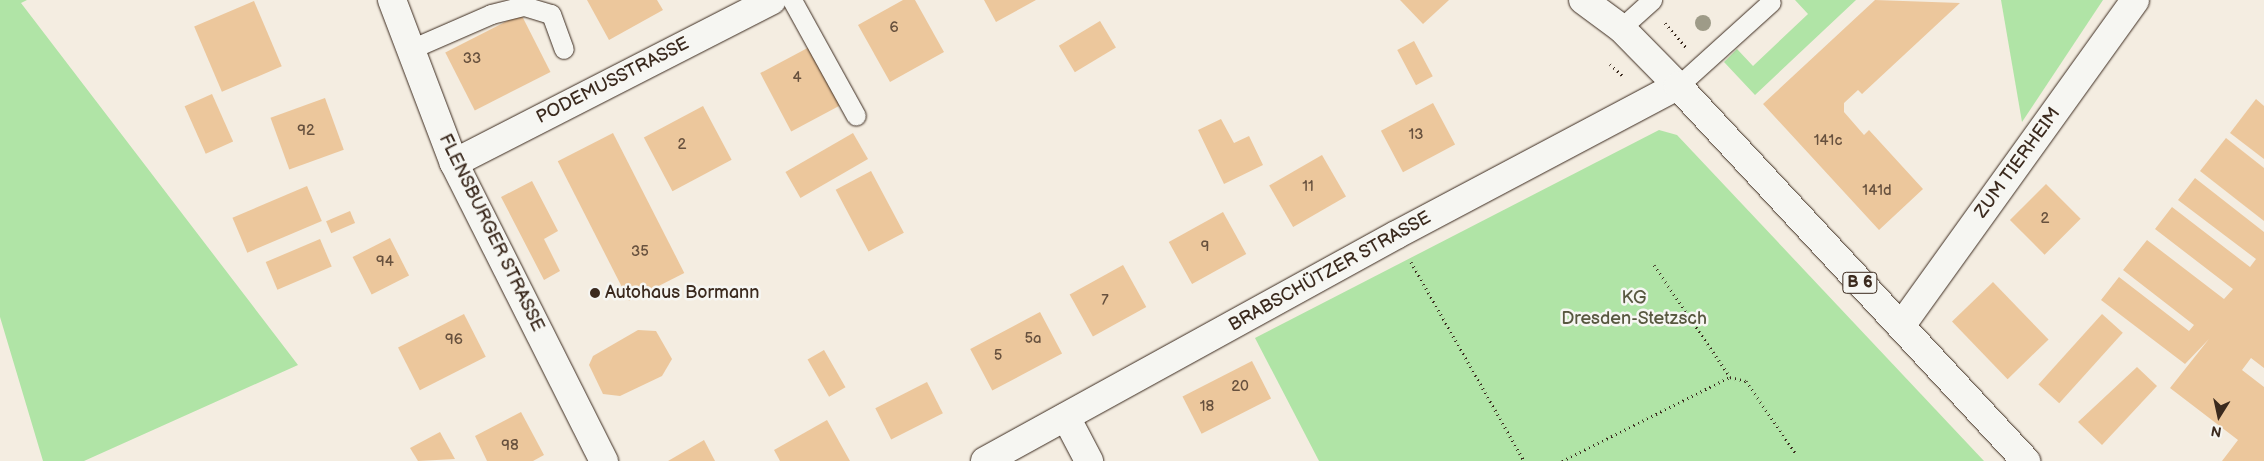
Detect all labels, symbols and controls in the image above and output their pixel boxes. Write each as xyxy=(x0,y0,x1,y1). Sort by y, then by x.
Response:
house number: 6 xyxy=(889,19,899,37)
street label: PODEMUSSTRASSE xyxy=(533,33,693,129)
house number: 33 xyxy=(463,50,481,68)
house number: 4 xyxy=(792,69,802,87)
street label: ZUM TIERHEIM xyxy=(1971,103,2065,223)
house number: 92 xyxy=(297,122,315,140)
house number: 13 xyxy=(1408,126,1424,144)
street label: FLENSBURGER STRASSE xyxy=(434,131,548,335)
house number: 141c xyxy=(1814,132,1842,150)
house number: 2 xyxy=(678,136,686,154)
house number: 11 xyxy=(1302,178,1314,196)
house number: 141d xyxy=(1862,182,1892,200)
street label: BRABSCHÜTZER STRASSE xyxy=(1225,207,1435,337)
house number: 2 xyxy=(2041,210,2049,228)
house number: 9 xyxy=(1201,238,1209,256)
house number: 35 xyxy=(631,243,649,261)
house number: 94 xyxy=(376,253,394,271)
road number: B 6 xyxy=(1841,270,1879,296)
place label: Autohaus Bormann xyxy=(605,282,759,304)
marker: Autohaus Bormann xyxy=(589,287,601,299)
park label: KG Dresden-Stetzsch xyxy=(1561,288,1707,330)
house number: 7 xyxy=(1101,292,1109,310)
house number: 5a xyxy=(1024,330,1042,348)
house number: 96 xyxy=(445,331,463,349)
house number: 5 xyxy=(994,347,1002,365)
house number: 20 xyxy=(1231,378,1249,396)
north arrow xyxy=(2194,391,2244,441)
house number: 18 xyxy=(1200,398,1214,416)
text: N xyxy=(2210,422,2223,441)
house number: 98 xyxy=(501,437,519,455)

